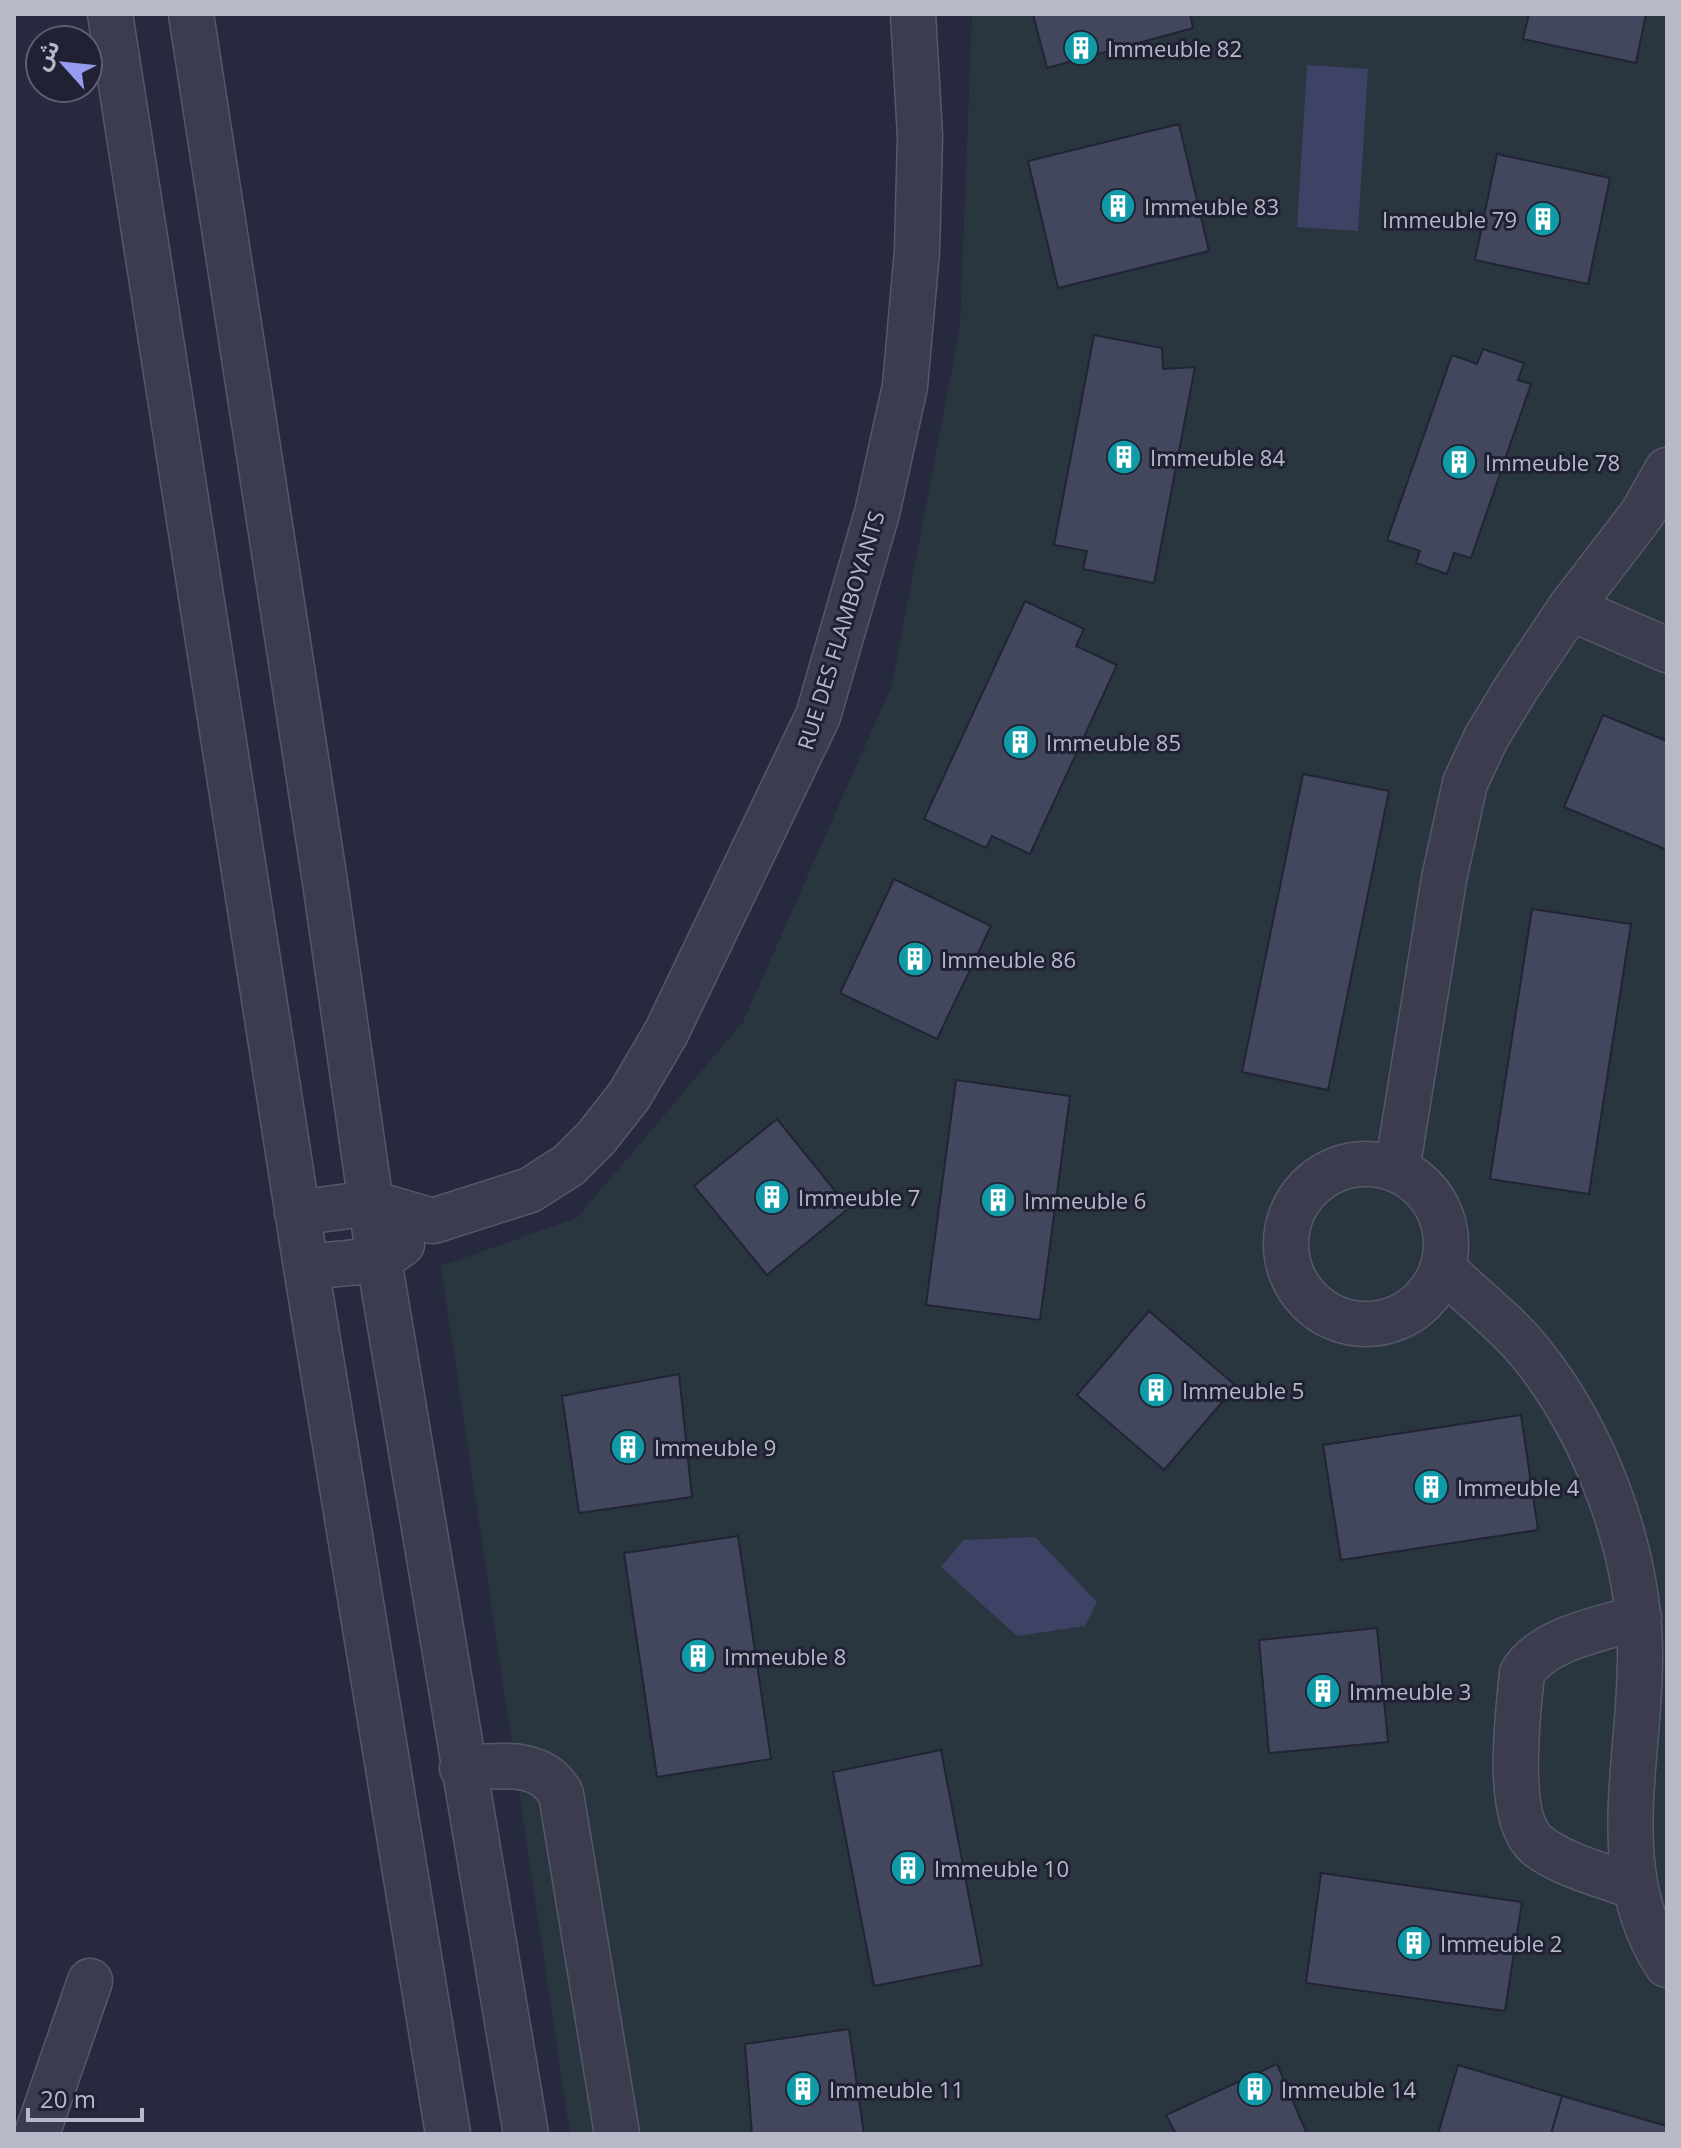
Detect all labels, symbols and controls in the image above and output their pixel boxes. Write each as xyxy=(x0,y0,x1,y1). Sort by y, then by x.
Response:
north arrow xyxy=(24,24,104,104)
building icon: Immeuble 82 xyxy=(1062,29,1100,67)
place label: Immeuble 82 xyxy=(1107,33,1242,63)
text: ش xyxy=(25,34,65,75)
building icon: Immeuble 83 xyxy=(1099,187,1137,225)
place label: Immeuble 83 xyxy=(1144,191,1279,221)
building icon: Immeuble 79 xyxy=(1524,200,1562,238)
place label: Immeuble 79 xyxy=(1382,204,1517,234)
building icon: Immeuble 84 xyxy=(1105,438,1143,476)
place label: Immeuble 84 xyxy=(1150,442,1285,472)
building icon: Immeuble 78 xyxy=(1440,443,1478,481)
place label: Immeuble 78 xyxy=(1485,447,1620,477)
street label: RUE DES FLAMBOYANTS xyxy=(789,507,891,753)
building icon: Immeuble 85 xyxy=(1001,723,1039,761)
place label: Immeuble 85 xyxy=(1046,727,1181,757)
building icon: Immeuble 86 xyxy=(896,940,934,978)
place label: Immeuble 86 xyxy=(941,944,1076,974)
building icon: Immeuble 7 xyxy=(753,1178,791,1216)
building icon: Immeuble 6 xyxy=(979,1181,1017,1219)
place label: Immeuble 7 xyxy=(798,1182,920,1212)
place label: Immeuble 6 xyxy=(1024,1185,1146,1215)
building icon: Immeuble 5 xyxy=(1137,1371,1175,1409)
place label: Immeuble 5 xyxy=(1182,1375,1304,1405)
building icon: Immeuble 9 xyxy=(609,1428,647,1466)
place label: Immeuble 9 xyxy=(654,1432,776,1462)
building icon: Immeuble 4 xyxy=(1412,1468,1450,1506)
place label: Immeuble 4 xyxy=(1457,1472,1580,1502)
building icon: Immeuble 8 xyxy=(679,1637,717,1675)
place label: Immeuble 8 xyxy=(724,1641,846,1671)
building icon: Immeuble 3 xyxy=(1304,1672,1342,1710)
place label: Immeuble 3 xyxy=(1349,1676,1471,1706)
building icon: Immeuble 10 xyxy=(889,1849,927,1887)
place label: Immeuble 10 xyxy=(934,1853,1069,1883)
building icon: Immeuble 2 xyxy=(1395,1924,1433,1962)
place label: Immeuble 2 xyxy=(1440,1928,1562,1958)
building icon: Immeuble 11 xyxy=(784,2070,822,2108)
building icon: Immeuble 14 xyxy=(1236,2070,1274,2108)
scale bar xyxy=(28,2072,142,2122)
place label: Immeuble 11 xyxy=(829,2074,964,2104)
place label: Immeuble 14 xyxy=(1281,2074,1416,2104)
text: 20 m xyxy=(40,2082,96,2115)

